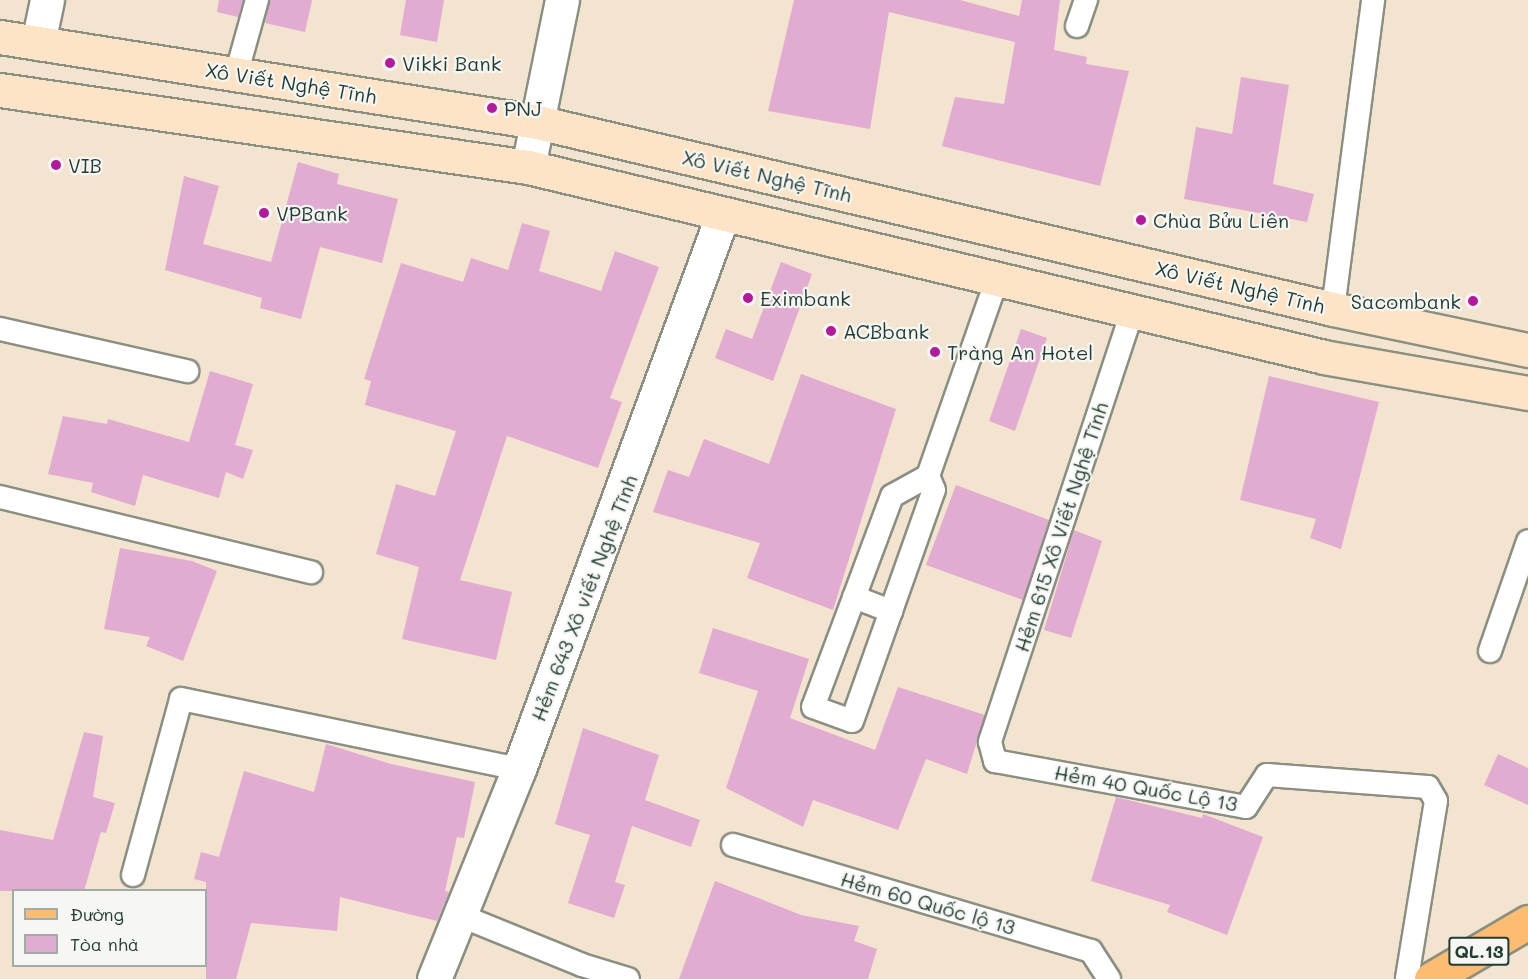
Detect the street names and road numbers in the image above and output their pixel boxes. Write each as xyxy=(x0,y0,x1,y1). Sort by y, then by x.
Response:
street label: Xô Viết Nghệ Tĩnh xyxy=(204,58,378,108)
street label: Xô Viết Nghệ Tĩnh xyxy=(680,145,854,207)
street label: Xô Viết Nghệ Tĩnh xyxy=(1153,256,1327,318)
street label: Hẻm 615 Xô Viết Nghệ Tĩnh xyxy=(1009,399,1113,655)
street label: Hẻm 643 Xô viết Nghệ Tĩnh xyxy=(526,472,642,724)
street label: Hẻm 40 Quốc Lộ 13 xyxy=(1053,760,1239,816)
street label: Hẻm 60 Quốc lộ 13 xyxy=(838,867,1018,939)
road number: QL.13 xyxy=(1448,936,1510,966)

